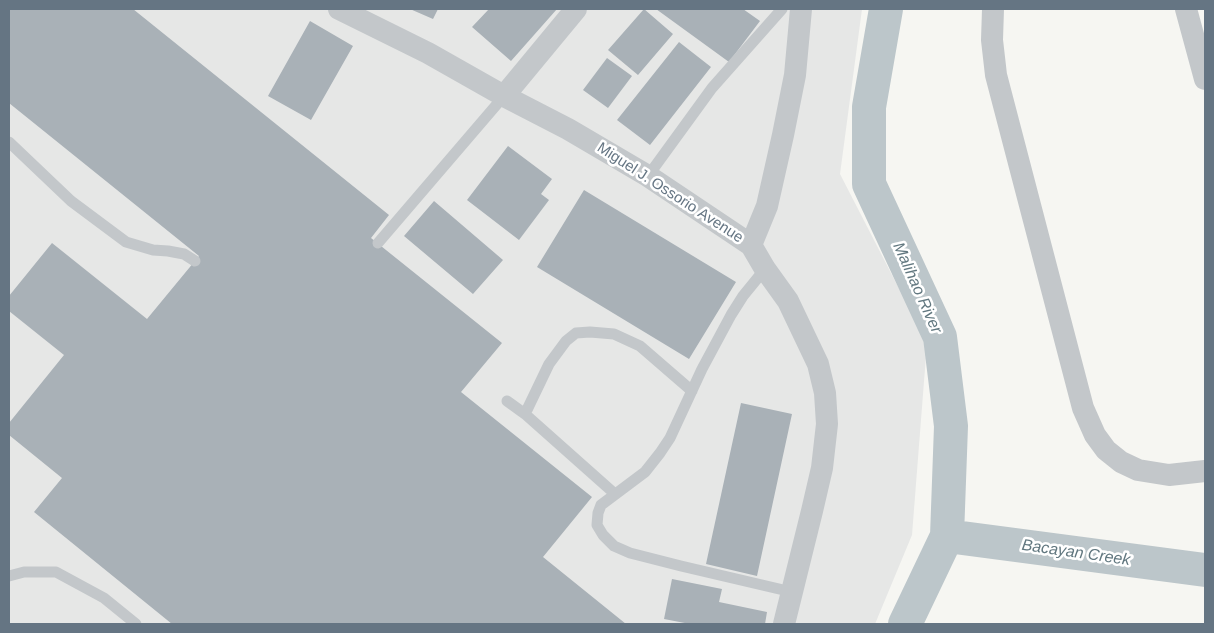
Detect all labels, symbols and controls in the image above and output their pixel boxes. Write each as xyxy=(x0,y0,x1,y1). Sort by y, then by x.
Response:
street label: Miguel J. Ossorio Avenue xyxy=(594,139,746,247)
water label: Malihao River xyxy=(888,239,946,337)
water label: Bacayan Creek xyxy=(1021,536,1131,570)

